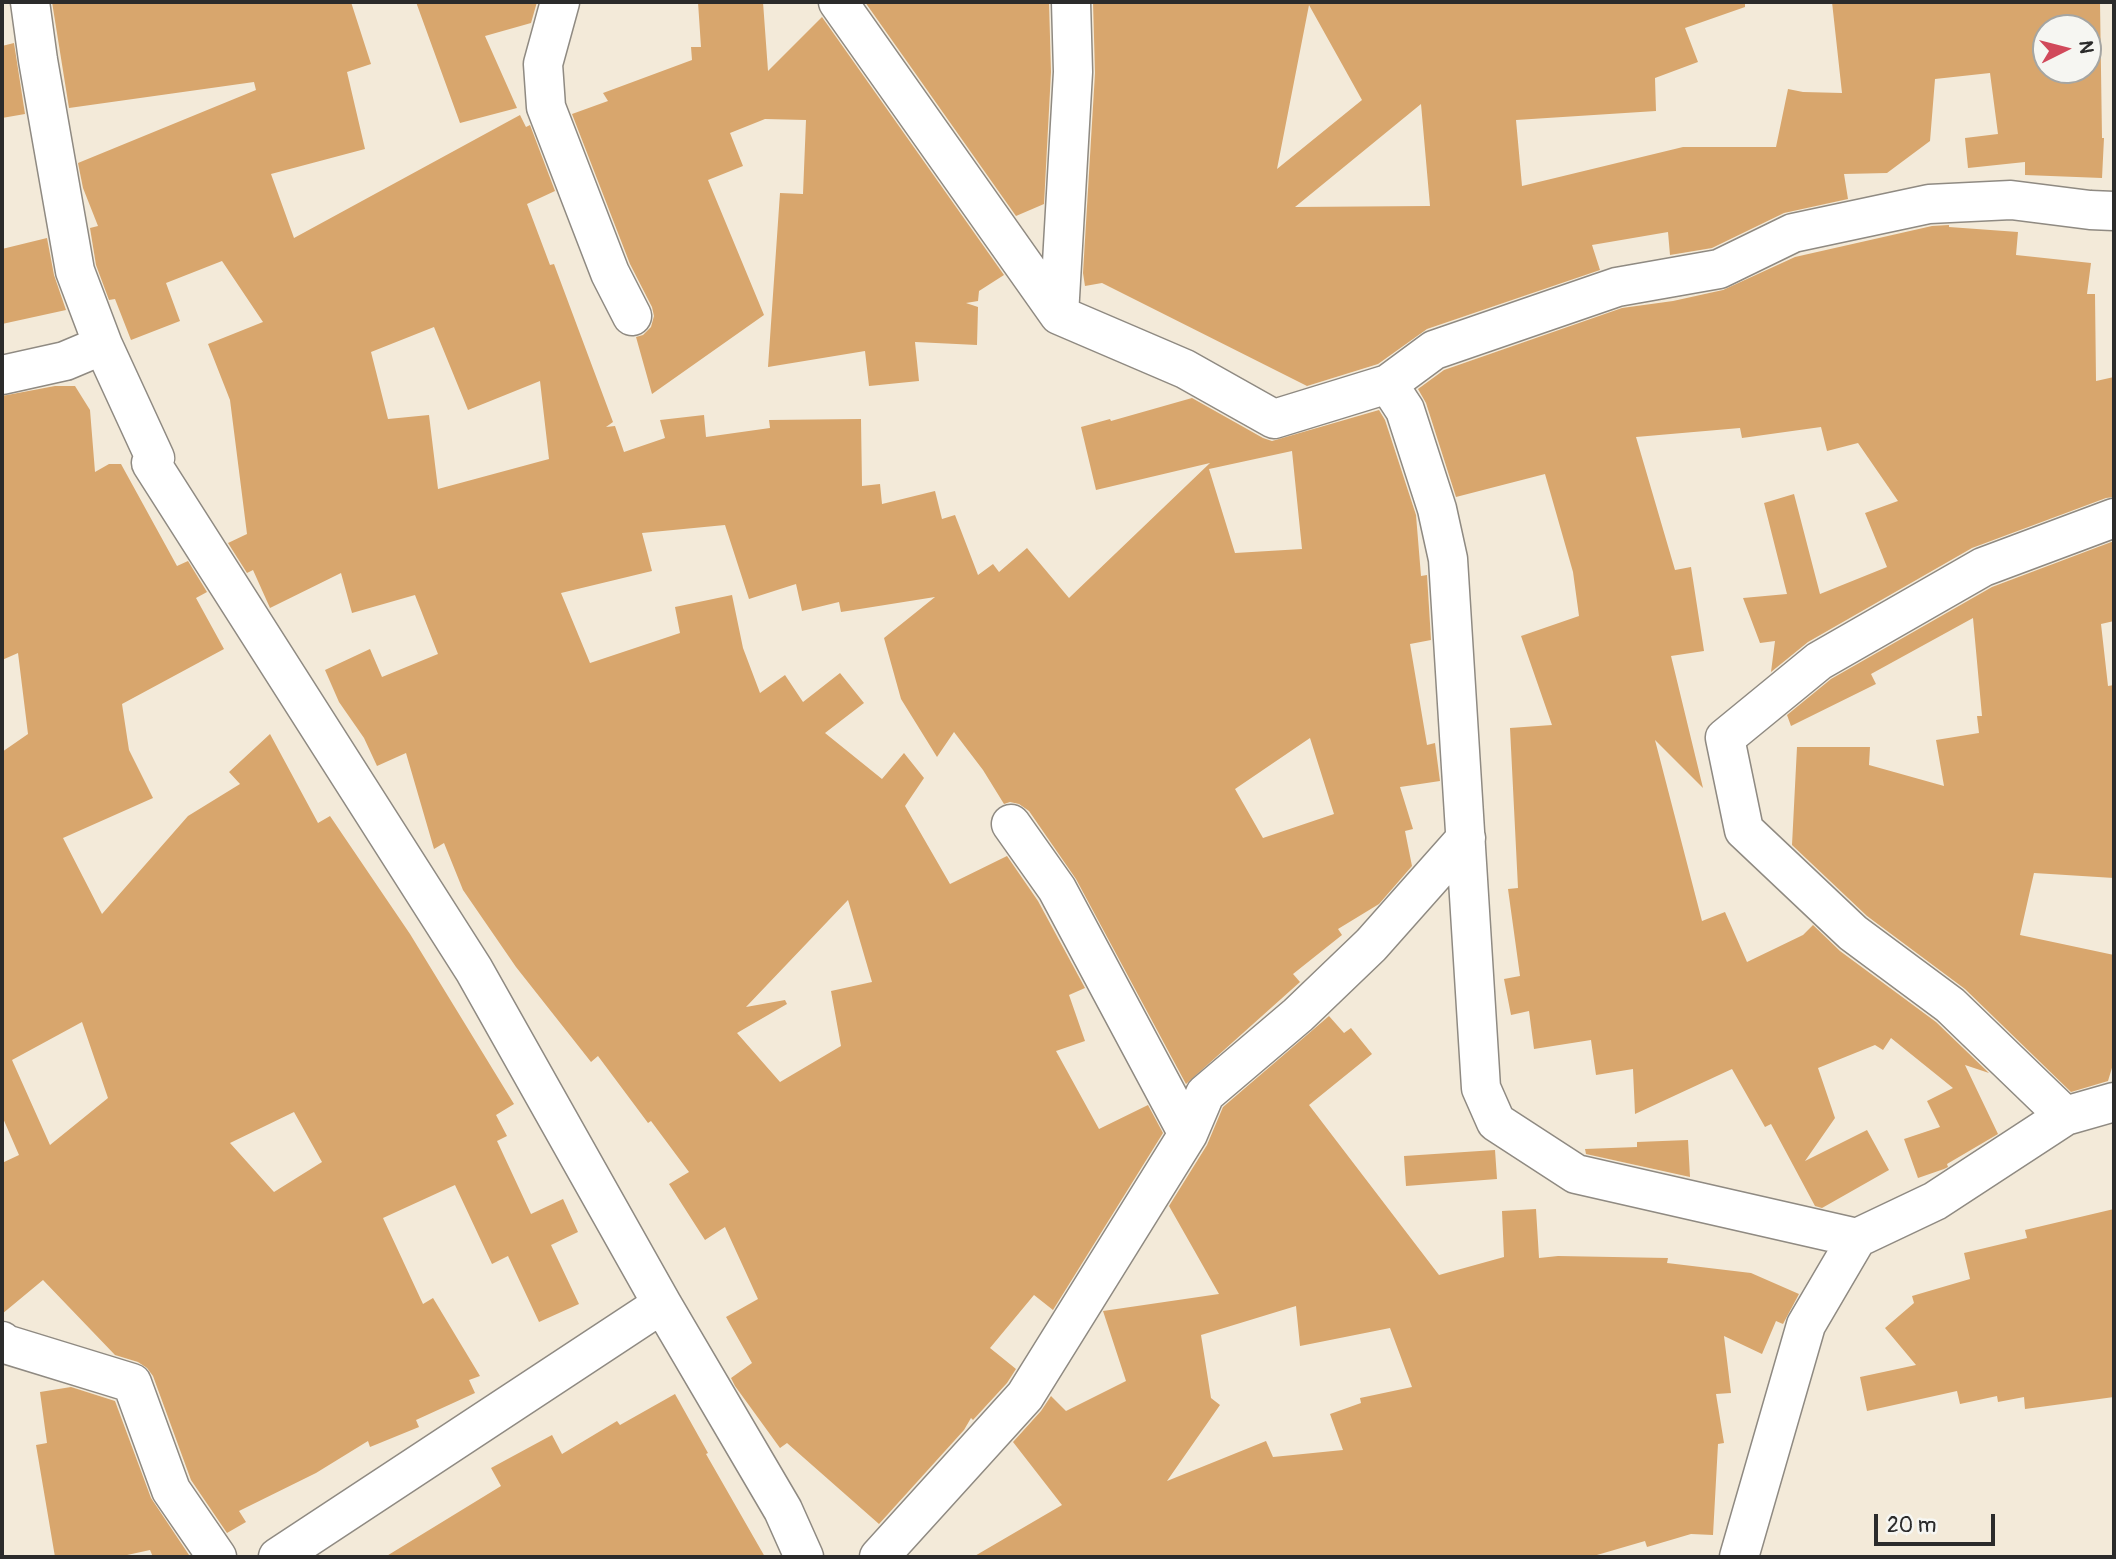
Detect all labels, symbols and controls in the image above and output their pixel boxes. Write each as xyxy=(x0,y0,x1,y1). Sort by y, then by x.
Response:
north arrow xyxy=(2032,14,2102,84)
text: N xyxy=(2073,39,2099,55)
scale bar xyxy=(1878,1500,1999,1544)
text: 20 m xyxy=(1887,1512,1936,1539)

